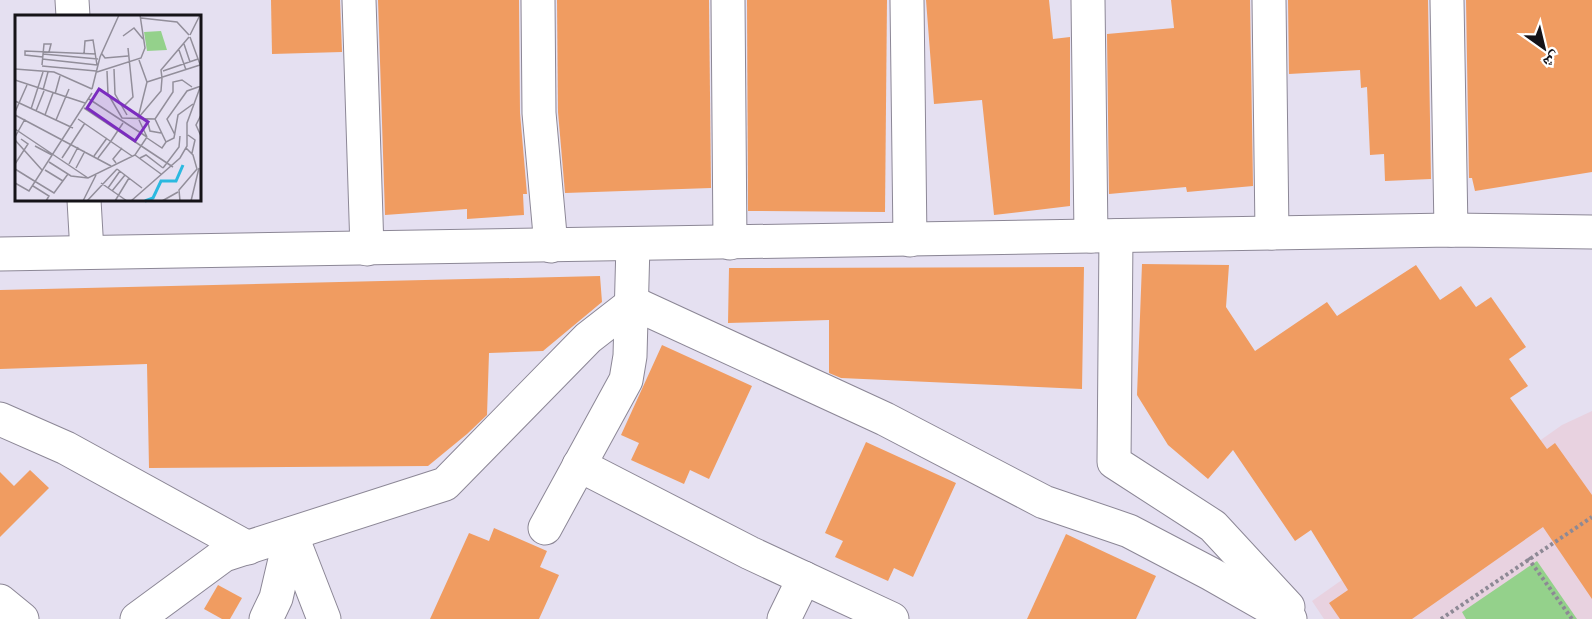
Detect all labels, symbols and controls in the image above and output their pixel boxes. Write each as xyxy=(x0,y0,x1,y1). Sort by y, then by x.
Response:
inset map xyxy=(15,15,201,201)
north arrow xyxy=(1514,18,1574,78)
text: ش xyxy=(1540,47,1565,73)

